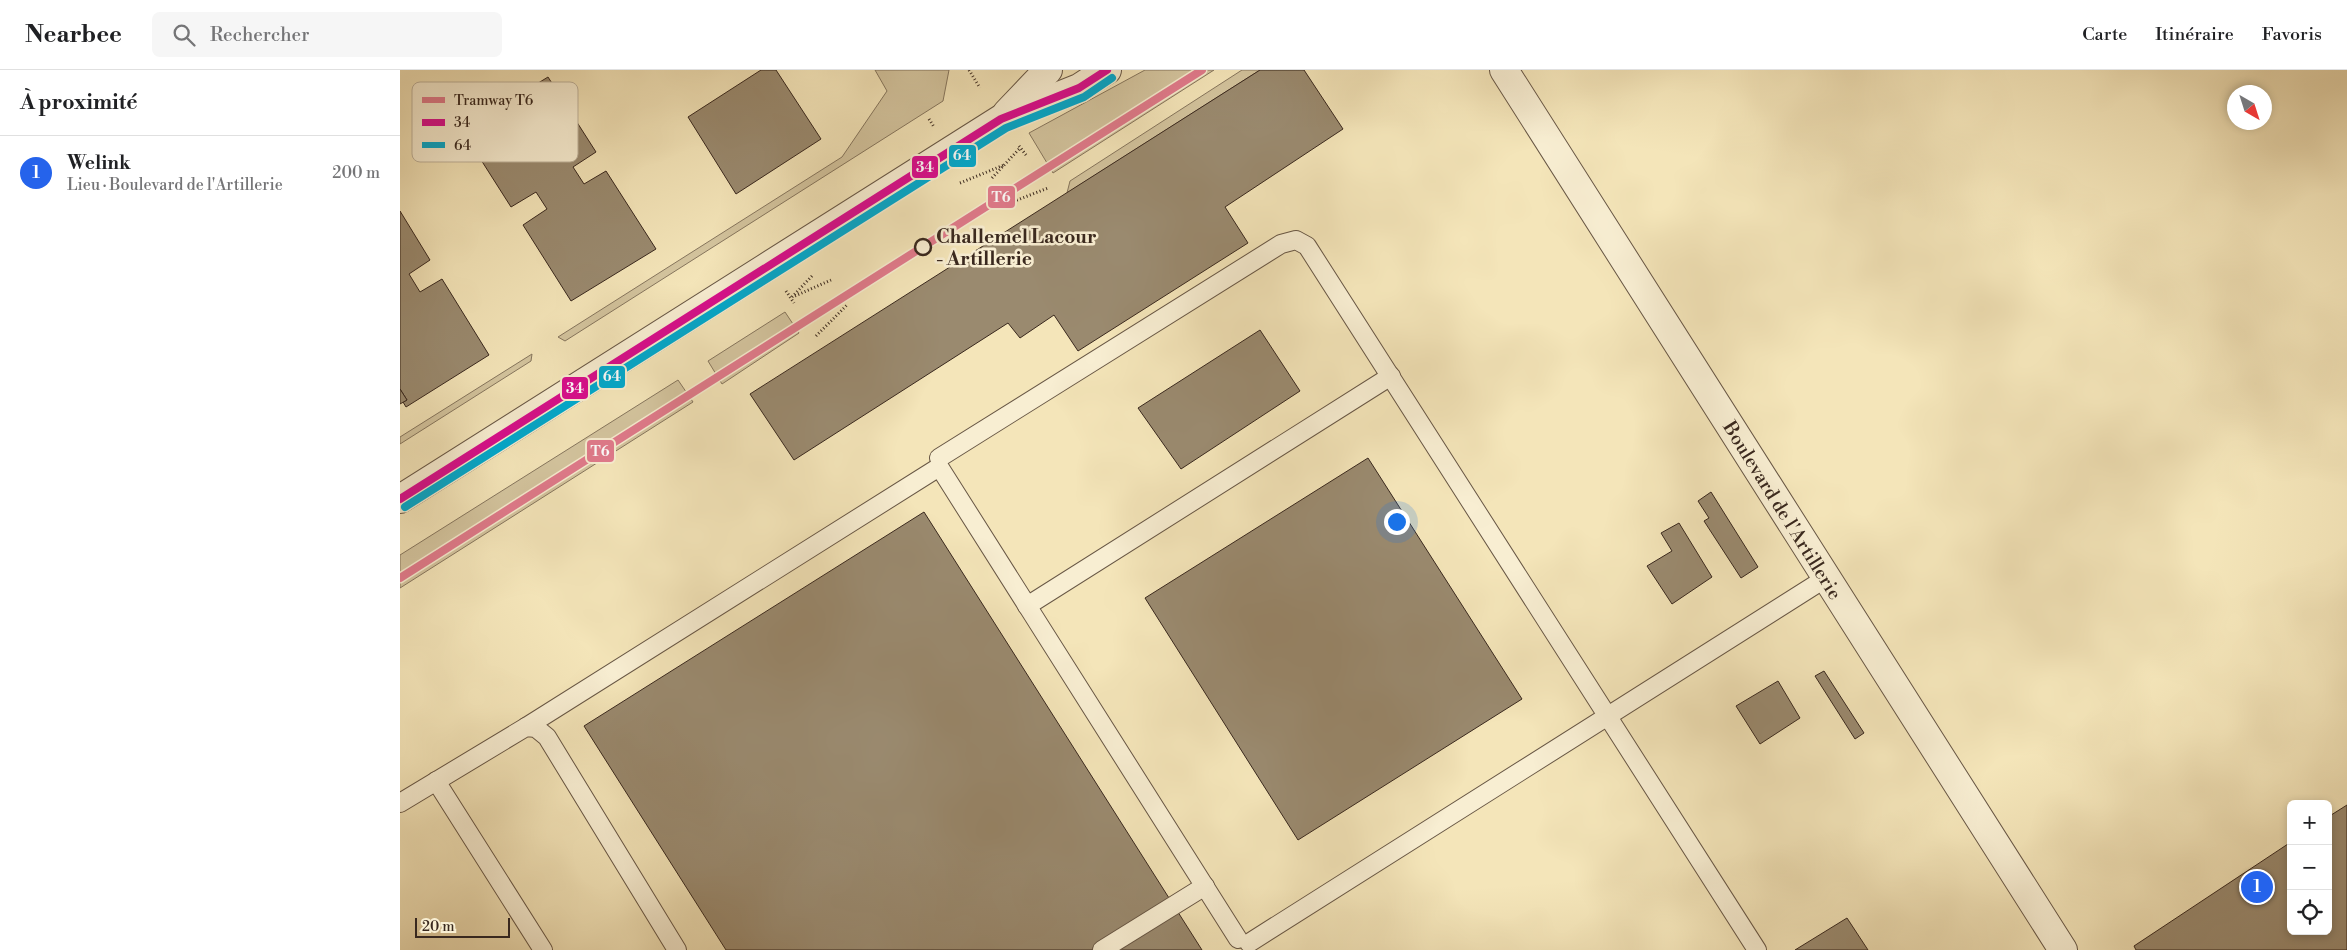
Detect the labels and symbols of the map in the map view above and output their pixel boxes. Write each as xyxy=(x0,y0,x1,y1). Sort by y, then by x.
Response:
legend xyxy=(412,82,578,162)
north arrow xyxy=(2227,85,2272,130)
text: Tramway T6 xyxy=(454,92,534,110)
text: 34 xyxy=(454,114,470,132)
text: 64 xyxy=(454,137,471,155)
line badge: 64 xyxy=(948,144,977,168)
text: 64 xyxy=(953,147,971,165)
line badge: 34 xyxy=(911,155,939,179)
text: 34 xyxy=(916,159,934,177)
line badge: T6 xyxy=(987,185,1016,209)
text: T6 xyxy=(992,189,1011,207)
place label: Challemel Lacour - Artillerie xyxy=(936,225,1097,271)
marker: Challemel Lacour - Artillerie xyxy=(914,238,932,256)
line badge: 64 xyxy=(598,365,626,389)
text: 64 xyxy=(603,368,621,386)
line badge: 34 xyxy=(561,376,589,400)
text: 34 xyxy=(566,380,584,398)
street label: Boulevard de l'Artillerie xyxy=(1717,416,1847,604)
line badge: T6 xyxy=(586,439,615,463)
text: T6 xyxy=(591,443,610,461)
your location xyxy=(1384,509,1410,535)
pin: 1 xyxy=(2241,868,2273,906)
scale bar xyxy=(415,915,510,938)

